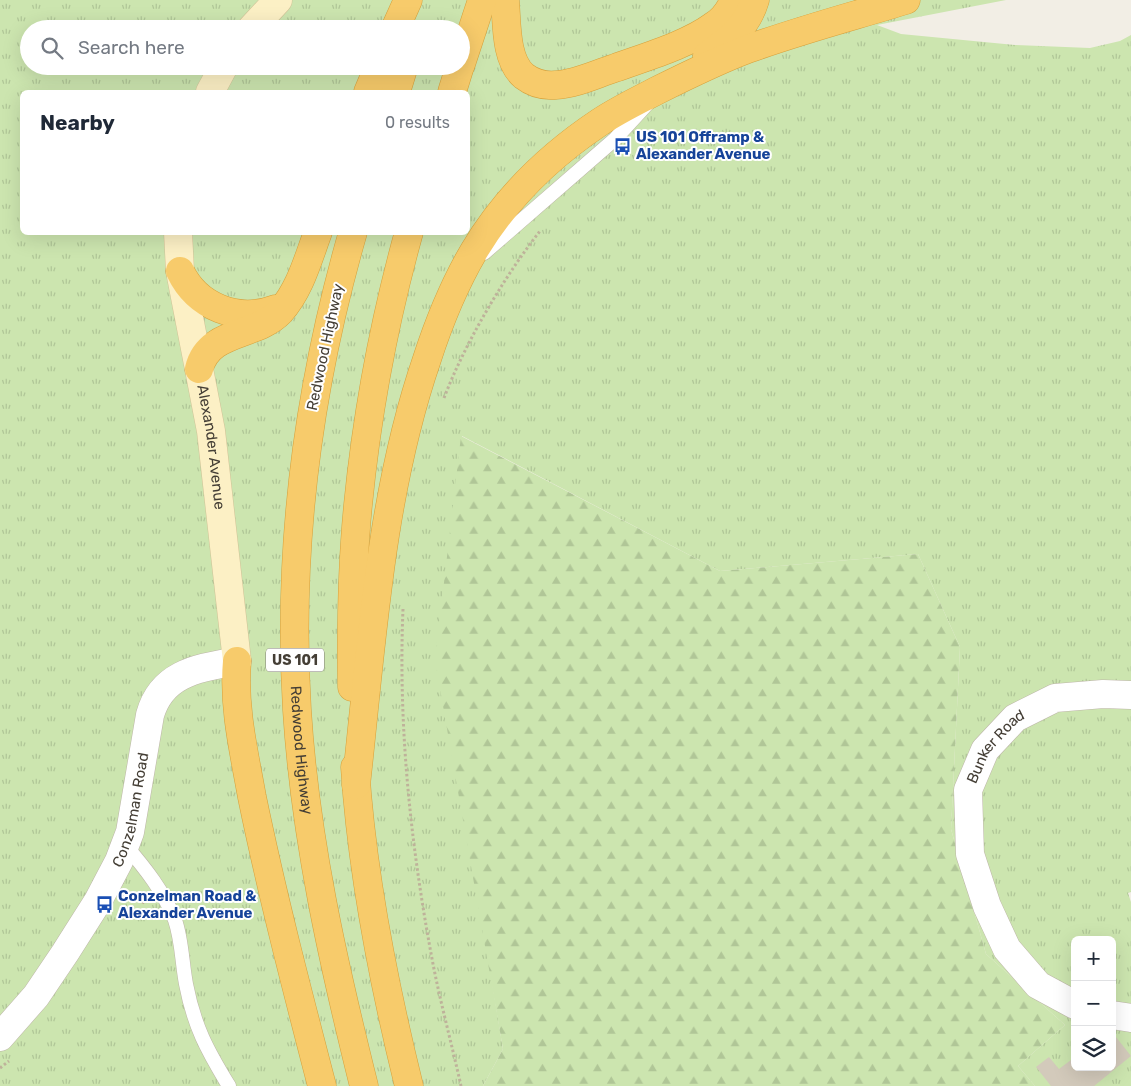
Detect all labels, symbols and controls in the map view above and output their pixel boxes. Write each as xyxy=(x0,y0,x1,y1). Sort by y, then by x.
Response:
search box xyxy=(20,20,470,75)
icon: search xyxy=(38,34,66,62)
text: Search here xyxy=(78,36,185,59)
text: Nearby xyxy=(40,110,115,135)
text: 0 results xyxy=(385,113,450,132)
place label: US 101 Offramp & Alexander Avenue xyxy=(636,128,771,163)
bus stop icon: US 101 Offramp & Alexander Avenue xyxy=(612,136,632,156)
street label: Redwood Highway xyxy=(303,282,347,412)
street label: Alexander Avenue xyxy=(193,383,229,510)
road number: US 101 xyxy=(266,648,324,672)
street label: Redwood Highway xyxy=(287,685,317,816)
street label: Bunker Road xyxy=(963,706,1027,786)
street label: Conzelman Road xyxy=(108,751,152,870)
place label: Conzelman Road & Alexander Avenue xyxy=(118,887,256,922)
bus stop icon: Conzelman Road & Alexander Avenue xyxy=(94,895,114,915)
map controls xyxy=(1071,936,1116,1071)
button: + xyxy=(1071,936,1116,981)
button: − xyxy=(1071,981,1116,1026)
button: layers xyxy=(1071,1026,1116,1071)

